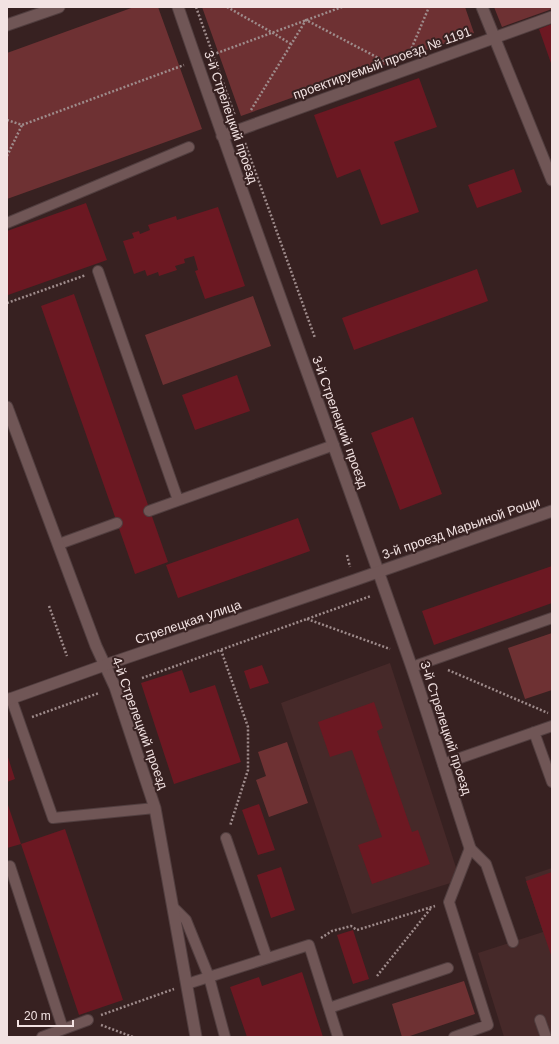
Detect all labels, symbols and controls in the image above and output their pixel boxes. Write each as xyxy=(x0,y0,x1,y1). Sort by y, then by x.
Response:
street label: проектируемый проезд № 1191 xyxy=(291,24,473,102)
street label: 3-й Стрелецкий проезд xyxy=(201,49,261,186)
street label: 3-й Стрелецкий проезд xyxy=(309,354,371,491)
street label: 3-й проезд Марьиной Рощи xyxy=(380,494,542,562)
street label: Стрелецкая улица xyxy=(133,597,244,647)
street label: 4-й Стрелецкий проезд xyxy=(109,655,171,792)
street label: 3-й Стрелецкий проезд xyxy=(417,659,475,797)
scale bar xyxy=(18,1002,73,1028)
text: 20 m xyxy=(24,1009,51,1023)

